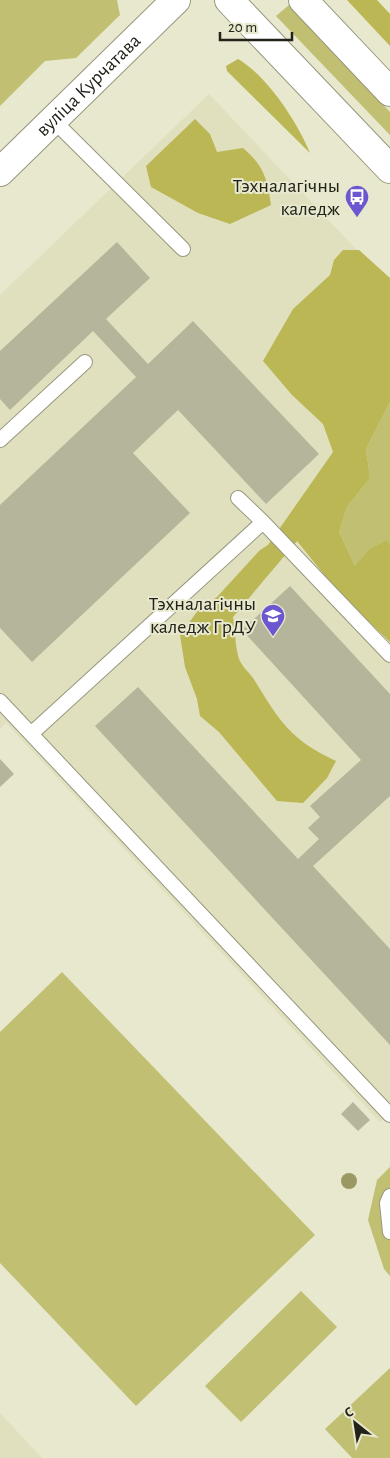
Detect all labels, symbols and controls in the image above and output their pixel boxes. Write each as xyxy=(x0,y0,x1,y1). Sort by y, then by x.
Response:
scale bar xyxy=(220,10,292,42)
text: 20 m xyxy=(228,20,257,35)
street label: вуліца Курчатава xyxy=(33,30,145,140)
place label: Тэхналагічны каледж xyxy=(233,176,340,219)
bus stop icon: Тэхналагічны каледж xyxy=(344,184,370,218)
place label: Тэхналагічны каледж ГрДУ xyxy=(149,594,256,637)
school or university icon: Тэхналагічны каледж ГрДУ xyxy=(260,603,286,637)
north arrow xyxy=(330,1398,380,1448)
text: С xyxy=(342,1404,356,1421)

